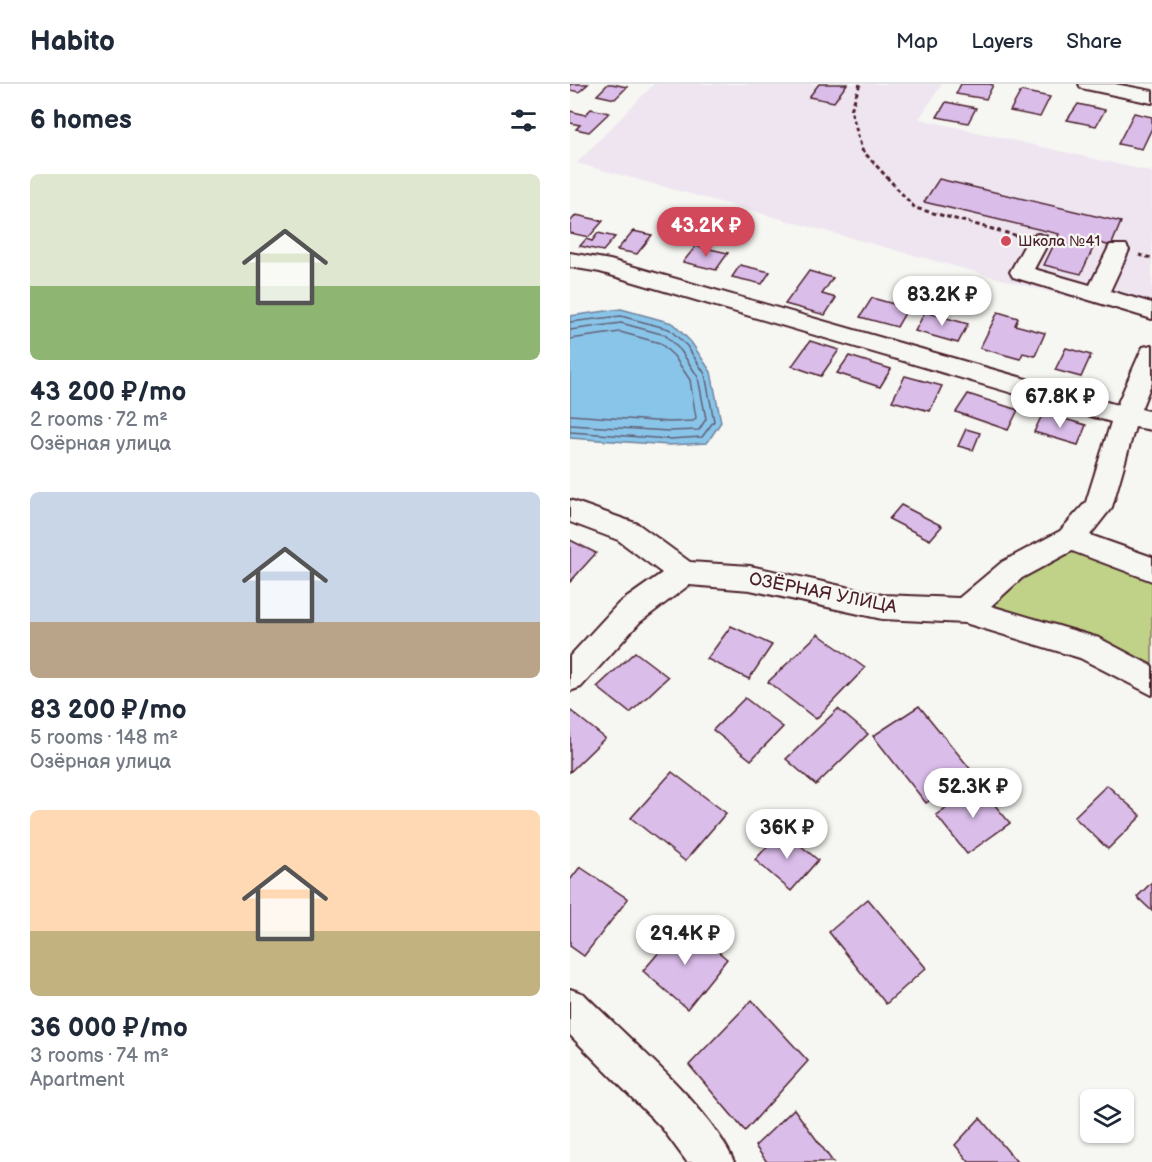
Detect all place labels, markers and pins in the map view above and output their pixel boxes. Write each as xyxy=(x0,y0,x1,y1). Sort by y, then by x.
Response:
pin: 43.2K ₽ xyxy=(651,207,761,258)
place label: Школа №41 xyxy=(1018,232,1100,251)
marker: Школа №41 xyxy=(999,234,1013,248)
pin: 83.2K ₽ xyxy=(887,276,997,327)
pin: 67.8K ₽ xyxy=(1005,378,1115,429)
pin: 52.3K ₽ xyxy=(918,768,1028,819)
pin: 36K ₽ xyxy=(745,809,829,860)
pin: 29.4K ₽ xyxy=(630,915,740,966)

